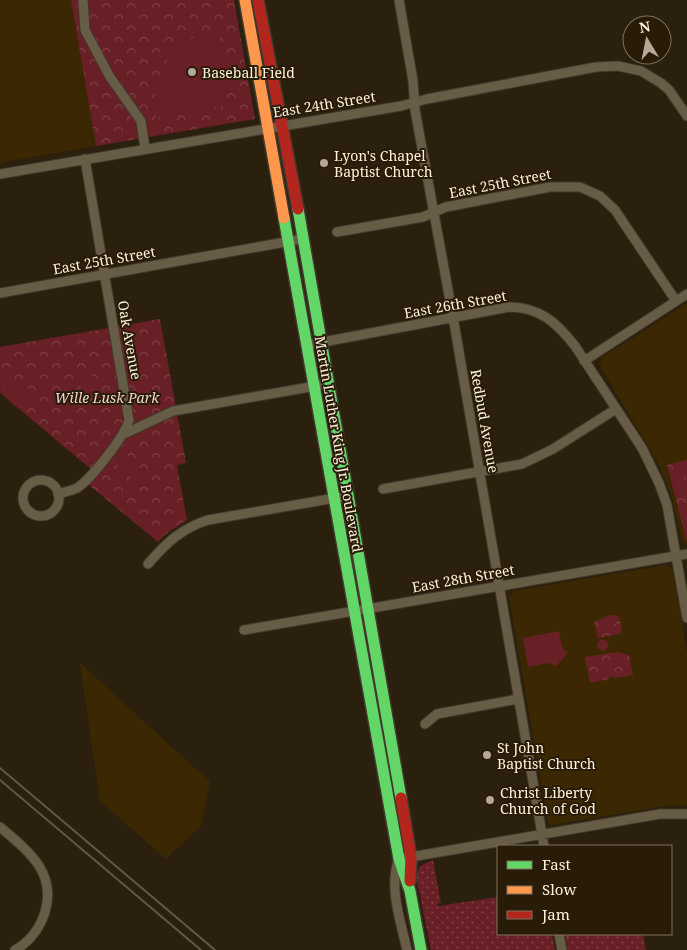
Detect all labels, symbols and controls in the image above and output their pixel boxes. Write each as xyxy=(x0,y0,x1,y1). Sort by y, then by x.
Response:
north arrow xyxy=(622,15,672,65)
text: N xyxy=(638,16,652,37)
place label: Baseball Field xyxy=(202,63,295,82)
marker: Baseball Field xyxy=(186,66,198,78)
street label: East 24th Street xyxy=(271,87,377,121)
place label: Lyon's Chapel Baptist Church xyxy=(334,146,433,181)
marker: Lyon's Chapel Baptist Church xyxy=(318,157,330,169)
street label: East 25th Street xyxy=(447,164,553,202)
street label: East 25th Street xyxy=(51,242,157,278)
street label: East 26th Street xyxy=(402,286,508,322)
street label: Oak Avenue xyxy=(114,299,146,381)
street label: Martin Luther King Jr. Boulevard xyxy=(311,334,367,554)
street label: Redbud Avenue xyxy=(467,368,503,474)
park label: Wille Lusk Park xyxy=(55,388,160,407)
street label: East 28th Street xyxy=(410,560,516,596)
place label: St John Baptist Church xyxy=(497,738,596,773)
marker: St John Baptist Church xyxy=(481,749,493,761)
place label: Christ Liberty Church of God xyxy=(500,783,596,818)
marker: Christ Liberty Church of God xyxy=(484,794,496,806)
legend xyxy=(497,845,672,935)
text: Fast xyxy=(542,854,571,874)
text: Slow xyxy=(542,879,576,899)
text: Jam xyxy=(541,904,570,924)

